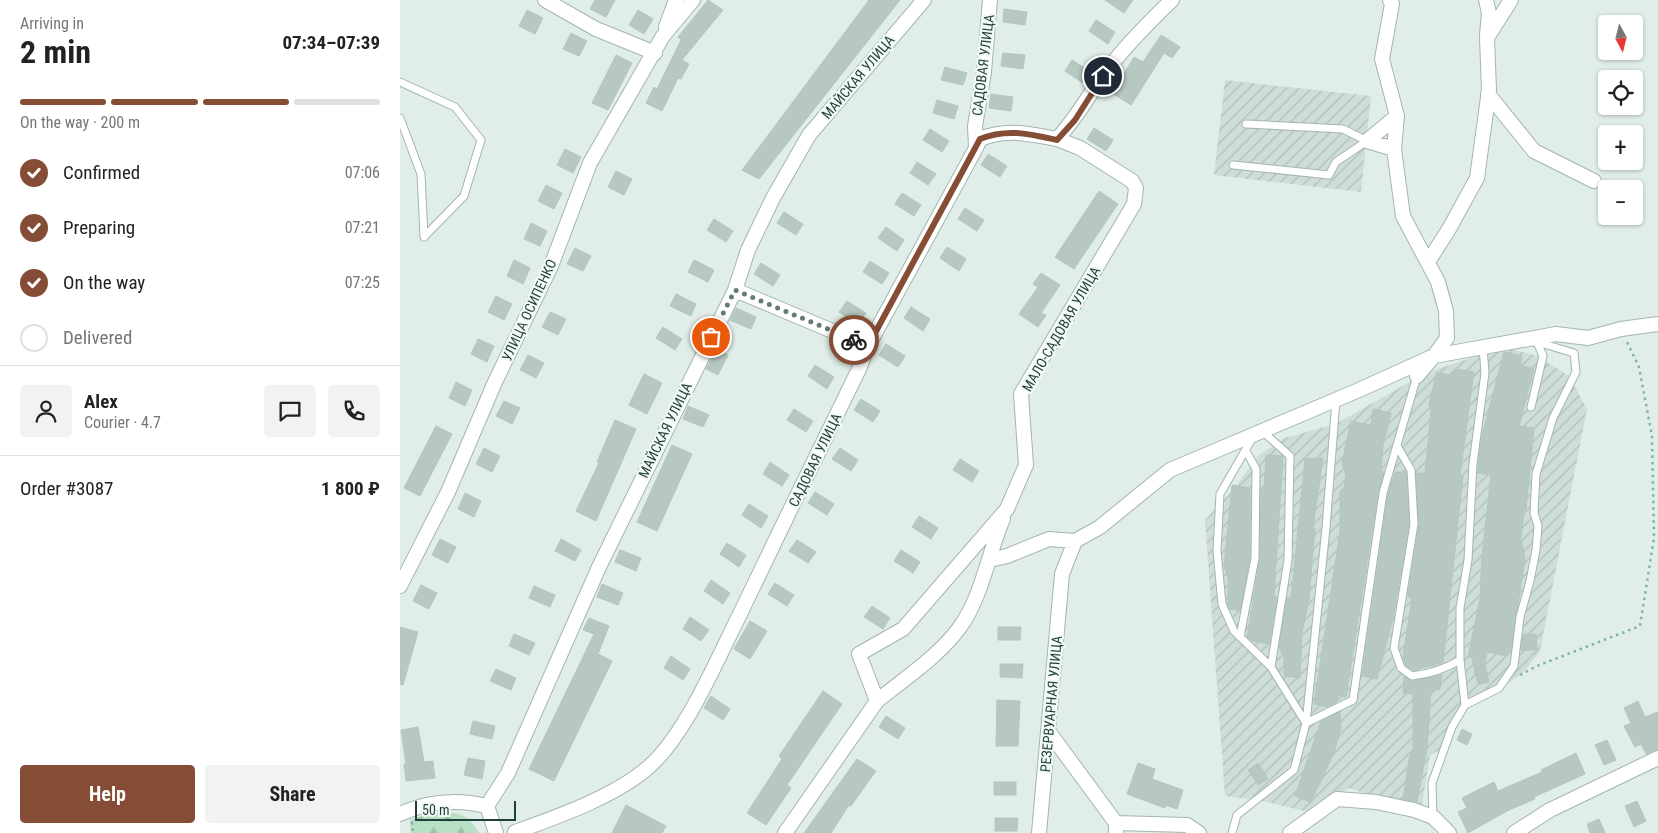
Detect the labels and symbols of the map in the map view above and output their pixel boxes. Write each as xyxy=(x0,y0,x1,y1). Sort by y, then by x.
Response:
street label: САДОВАЯ УЛИЦА xyxy=(969,13,997,117)
north arrow xyxy=(1598,15,1642,60)
street label: МАЙСКАЯ УЛИЦА xyxy=(818,32,898,122)
pin xyxy=(1082,55,1124,97)
street label: УЛИЦА ОСИПЕНКО xyxy=(498,257,560,363)
street label: МАЛО-САДОВАЯ УЛИЦА xyxy=(1019,264,1103,394)
courier xyxy=(829,315,879,365)
pin xyxy=(690,316,732,358)
street label: МАЙСКАЯ УЛИЦА xyxy=(635,380,695,480)
street label: САДОВАЯ УЛИЦА xyxy=(785,411,845,509)
street label: РЕЗЕРВУАРНАЯ УЛИЦА xyxy=(1037,635,1065,773)
scale bar xyxy=(415,798,516,821)

